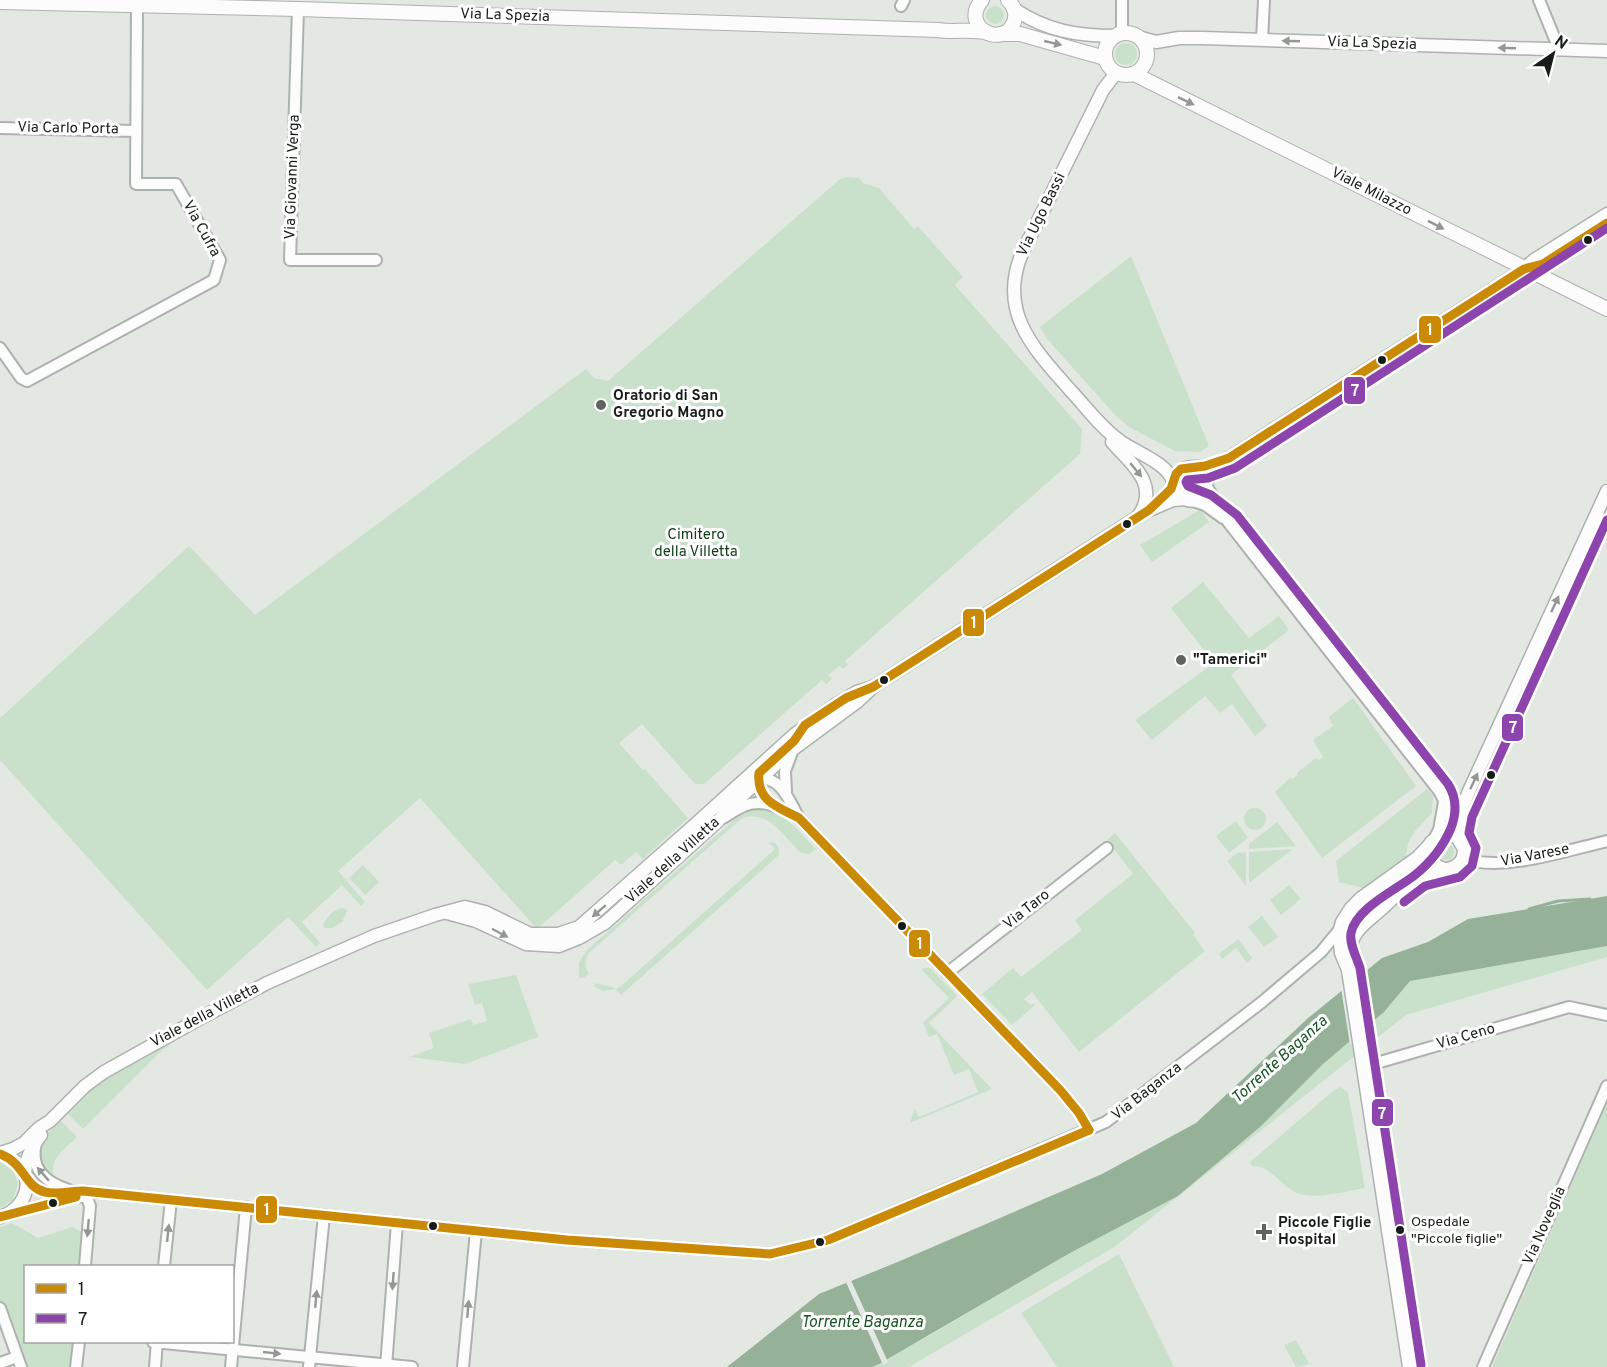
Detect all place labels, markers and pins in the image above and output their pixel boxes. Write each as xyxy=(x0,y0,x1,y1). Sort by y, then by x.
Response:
unlabelled marker xyxy=(1582,234,1594,246)
unlabelled marker xyxy=(1376,354,1388,366)
place label: Oratorio di San Gregorio Magno xyxy=(613,387,724,423)
marker: Oratorio di San Gregorio Magno xyxy=(594,398,608,412)
unlabelled marker xyxy=(1121,518,1133,530)
place label: "Tamerici" xyxy=(1193,651,1267,670)
marker: "Tamerici" xyxy=(1174,653,1188,667)
unlabelled marker xyxy=(878,674,890,686)
unlabelled marker xyxy=(1485,769,1497,781)
unlabelled marker xyxy=(896,920,908,932)
unlabelled marker xyxy=(47,1197,59,1209)
place label: Piccole Figlie Hospital xyxy=(1278,1214,1371,1250)
place label: Ospedale "Piccole figlie" xyxy=(1411,1214,1502,1248)
unlabelled marker xyxy=(427,1220,439,1232)
marker: Piccole Figlie Hospital xyxy=(1255,1223,1273,1241)
marker: Ospedale "Piccole figlie" xyxy=(1394,1224,1406,1236)
unlabelled marker xyxy=(814,1236,826,1248)

